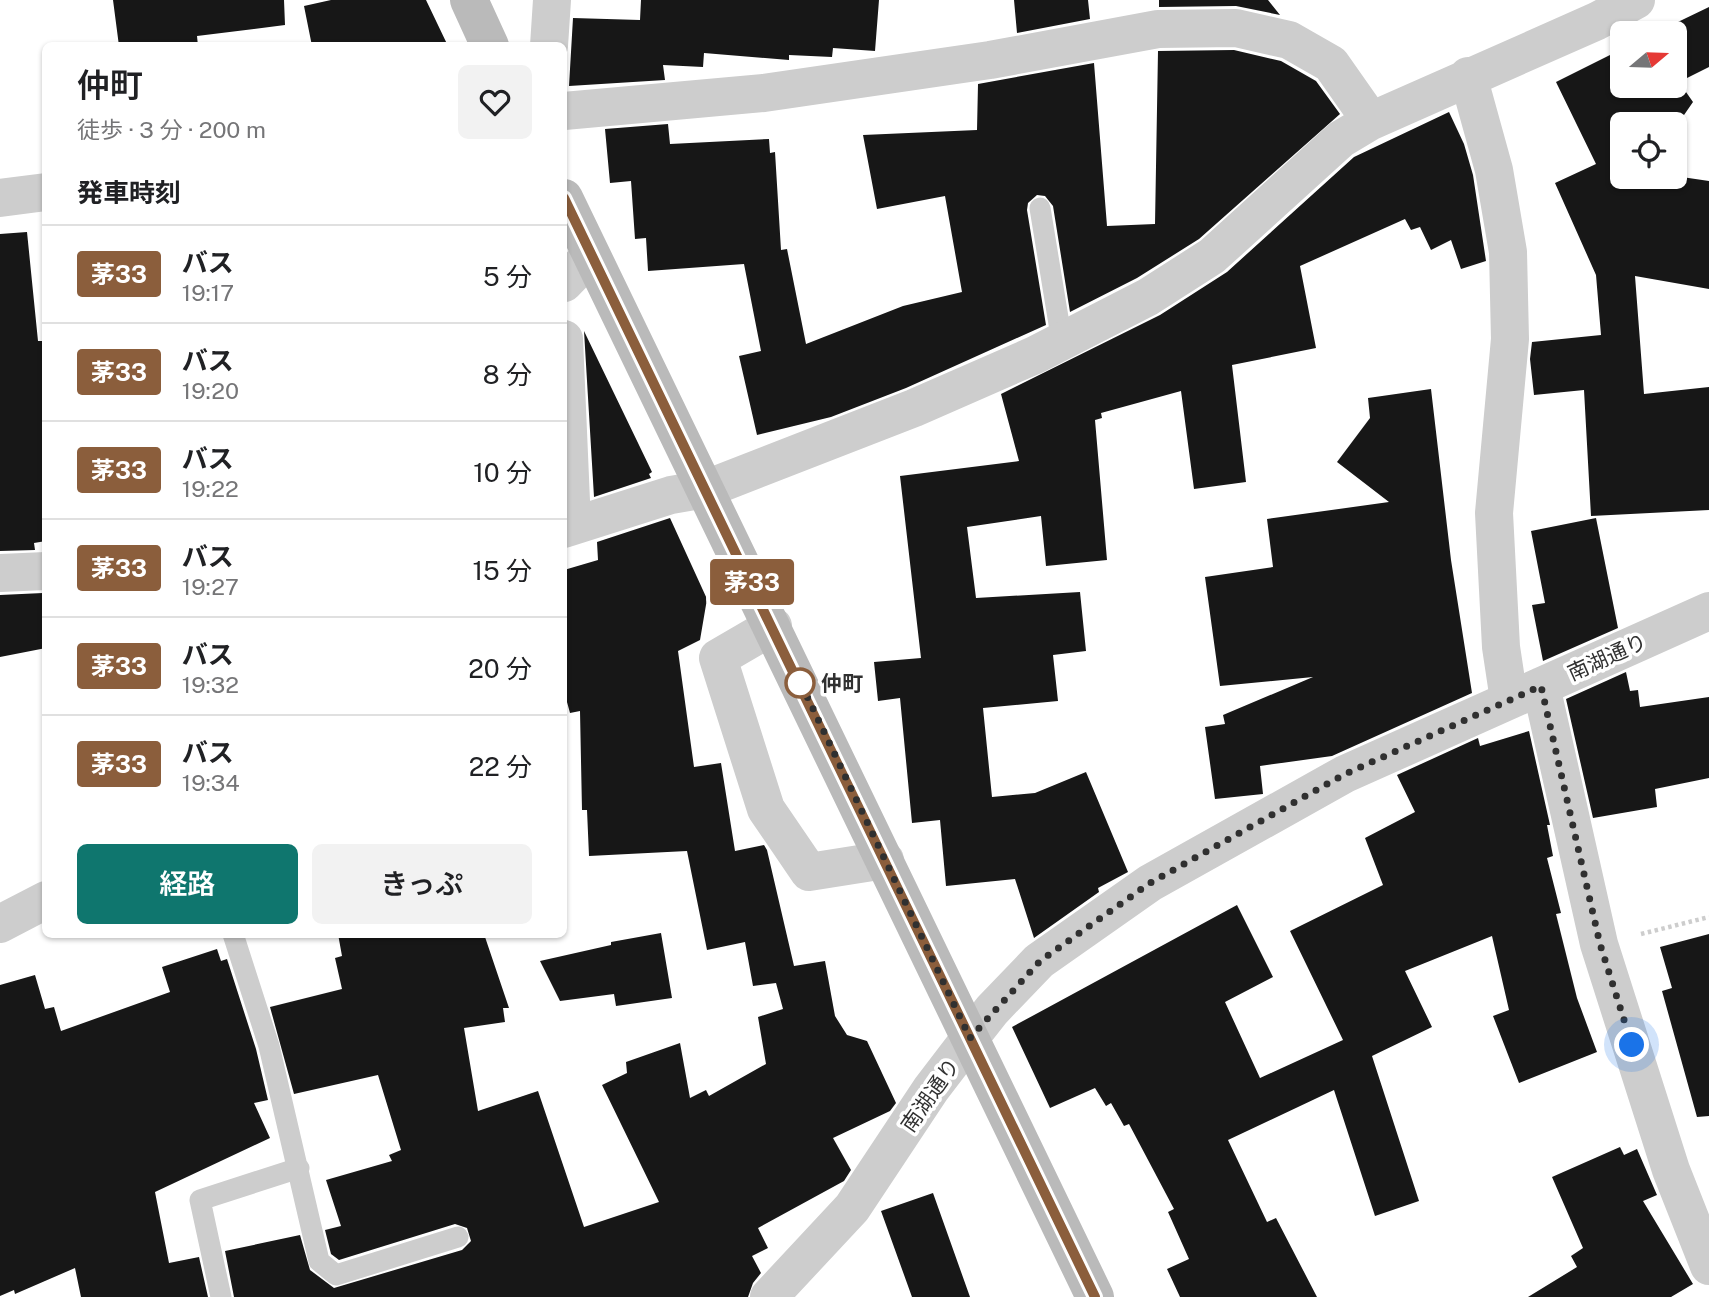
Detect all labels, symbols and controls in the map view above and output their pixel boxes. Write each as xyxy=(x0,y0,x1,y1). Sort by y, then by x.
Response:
north arrow xyxy=(1610,21,1687,98)
map controls xyxy=(1610,21,1687,189)
button: heart xyxy=(458,65,532,139)
text: 仲町 xyxy=(77,66,143,104)
button: locate xyxy=(1610,112,1687,189)
text: 徒歩 · 3 分 · 200 m xyxy=(77,116,266,143)
text: 発車時刻 xyxy=(77,177,181,208)
text: バス xyxy=(182,247,234,278)
text: 茅33 xyxy=(91,260,147,288)
text: 5 分 xyxy=(483,261,532,292)
text: 19:17 xyxy=(182,279,234,306)
text: バス xyxy=(182,345,234,376)
text: 茅33 xyxy=(91,358,147,386)
text: 8 分 xyxy=(483,359,532,390)
text: 19:20 xyxy=(182,377,239,404)
text: バス xyxy=(182,443,234,474)
text: 茅33 xyxy=(91,456,147,484)
text: 10 分 xyxy=(473,457,532,488)
text: 19:22 xyxy=(182,475,239,502)
text: バス xyxy=(182,541,234,572)
text: 茅33 xyxy=(91,554,147,582)
text: 15 分 xyxy=(472,555,532,586)
line badge: 茅33 xyxy=(712,559,792,605)
text: 茅33 xyxy=(724,568,780,596)
text: 19:27 xyxy=(182,573,239,600)
street label: 南湖通り xyxy=(1564,628,1650,686)
text: バス xyxy=(182,639,234,670)
text: 茅33 xyxy=(91,652,147,680)
text: 20 分 xyxy=(468,653,532,684)
marker: 仲町 xyxy=(785,668,815,698)
text: 19:32 xyxy=(182,671,239,698)
place label: 仲町 xyxy=(821,671,863,696)
text: バス xyxy=(182,737,234,768)
text: 茅33 xyxy=(91,750,147,778)
text: 22 分 xyxy=(469,751,532,782)
text: 19:34 xyxy=(182,769,240,796)
button: 経路 xyxy=(77,844,298,924)
button: きっぷ xyxy=(312,844,532,924)
your location xyxy=(1614,1027,1649,1062)
street label: 南湖通り xyxy=(896,1053,964,1137)

